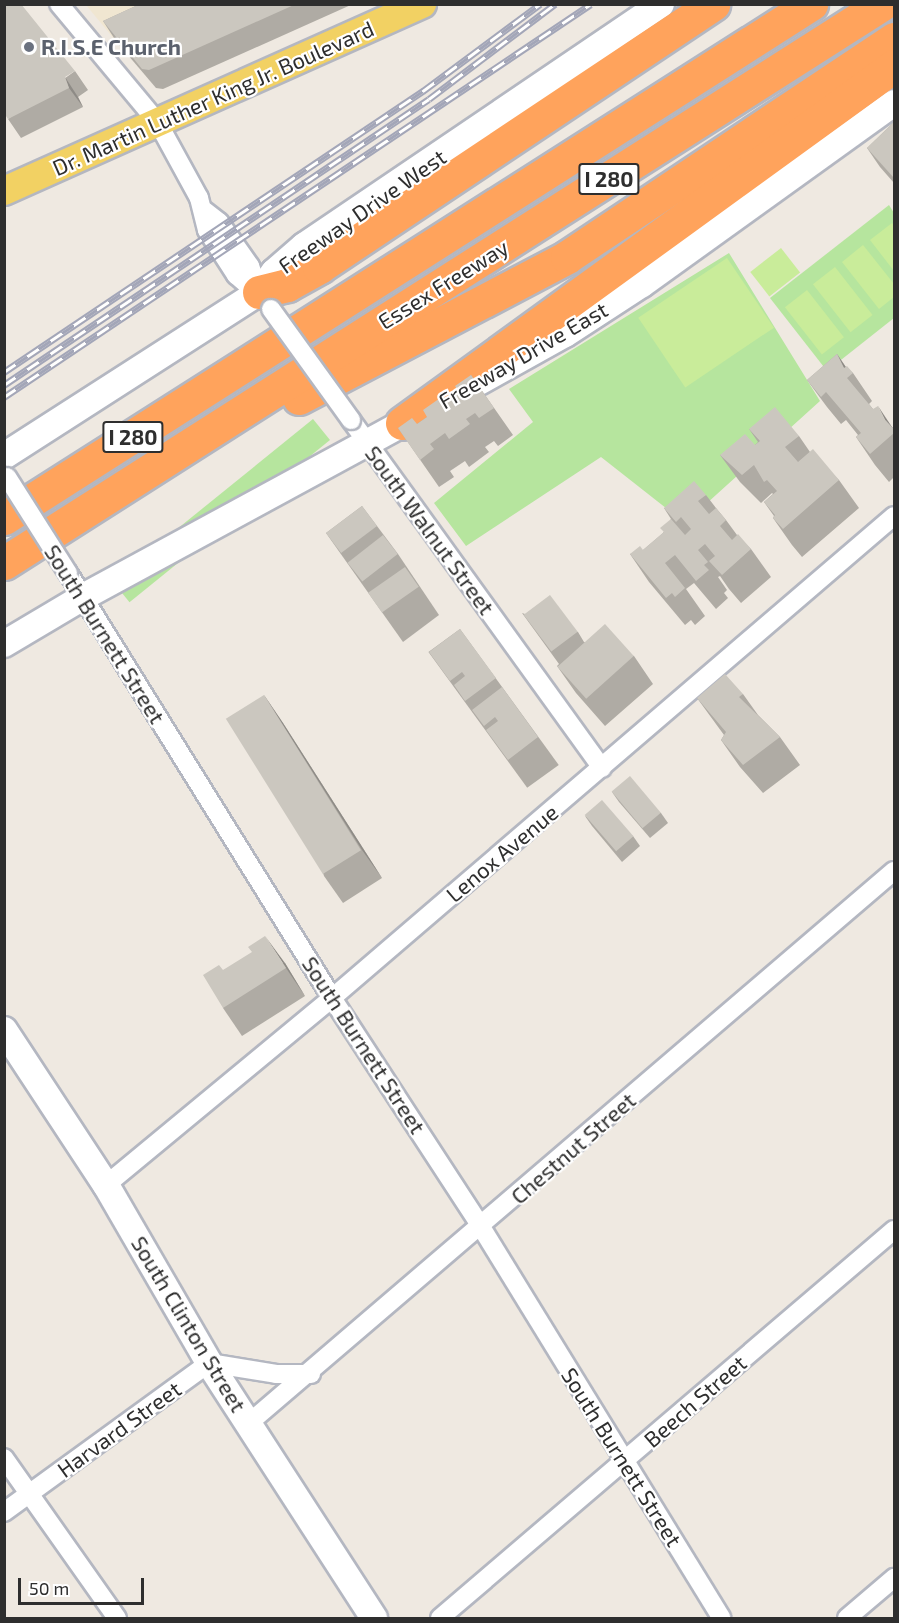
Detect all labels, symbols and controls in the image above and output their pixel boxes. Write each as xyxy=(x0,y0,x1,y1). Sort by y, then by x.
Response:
street label: Dr. Martin Luther King Jr. Boulevard xyxy=(48,15,378,181)
place label: R.I.S.E Church xyxy=(41,34,181,60)
marker: R.I.S.E Church xyxy=(22,40,36,54)
street label: Freeway Drive West xyxy=(273,143,451,279)
road number: I 280 xyxy=(578,161,640,197)
street label: Essex Freeway xyxy=(373,233,513,335)
street label: Freeway Drive East xyxy=(434,296,612,414)
road number: I 280 xyxy=(102,419,164,455)
street label: South Walnut Street xyxy=(360,440,500,620)
street label: South Burnett Street xyxy=(39,540,171,728)
street label: Lenox Avenue xyxy=(441,798,563,908)
street label: South Burnett Street xyxy=(297,951,431,1139)
street label: Chestnut Street xyxy=(505,1087,641,1209)
street label: South Clinton Street xyxy=(126,1231,252,1417)
street label: Beech Street xyxy=(638,1349,752,1453)
street label: South Burnett Street xyxy=(556,1363,688,1551)
street label: Harvard Street xyxy=(52,1375,186,1483)
scale bar xyxy=(21,1566,147,1604)
text: 50 m xyxy=(29,1577,69,1599)

